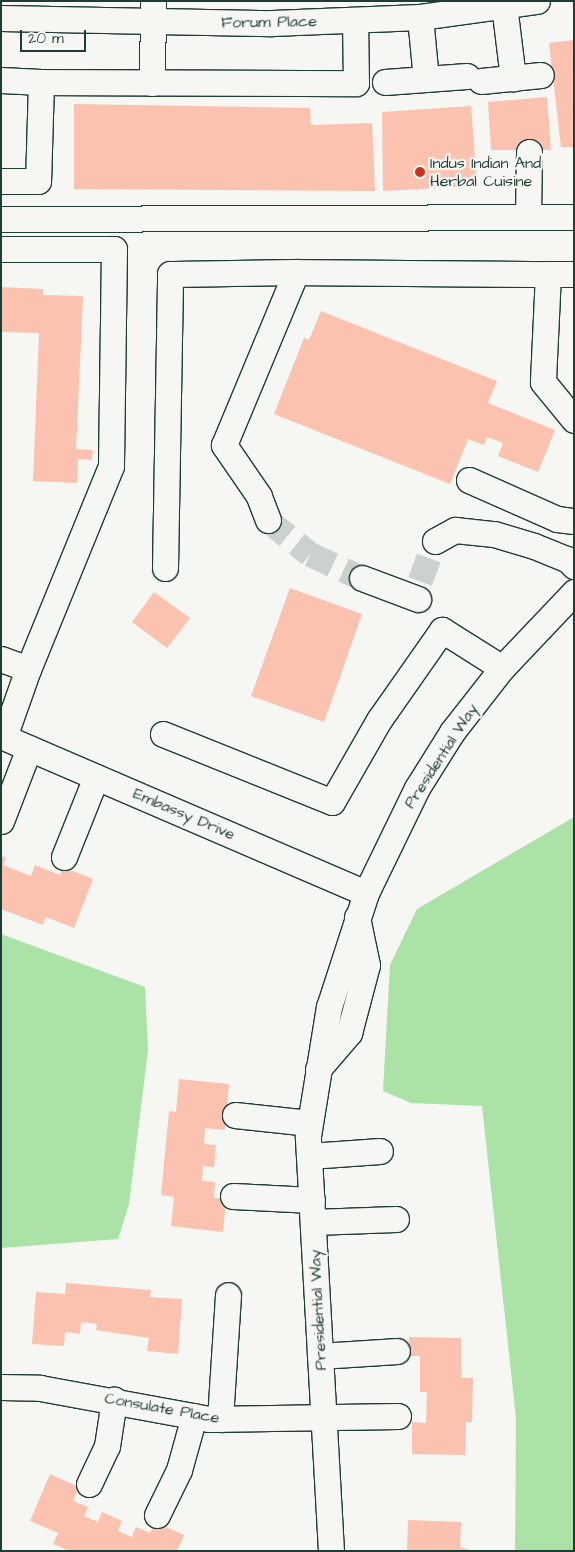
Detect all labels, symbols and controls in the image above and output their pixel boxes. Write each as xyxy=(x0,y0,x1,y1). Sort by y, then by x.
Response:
street label: Forum Place xyxy=(221,12,317,32)
scale bar xyxy=(22,20,89,52)
text: 20 m xyxy=(28,28,64,49)
place label: Indus Indian And Herbal Cuisine xyxy=(430,153,541,191)
marker: Indus Indian And Herbal Cuisine xyxy=(414,166,426,178)
street label: Presidential Way xyxy=(400,700,482,812)
street label: Embassy Drive xyxy=(130,784,238,844)
street label: Presidential Way xyxy=(305,1249,331,1371)
street label: Consulate Place xyxy=(103,1388,221,1428)

